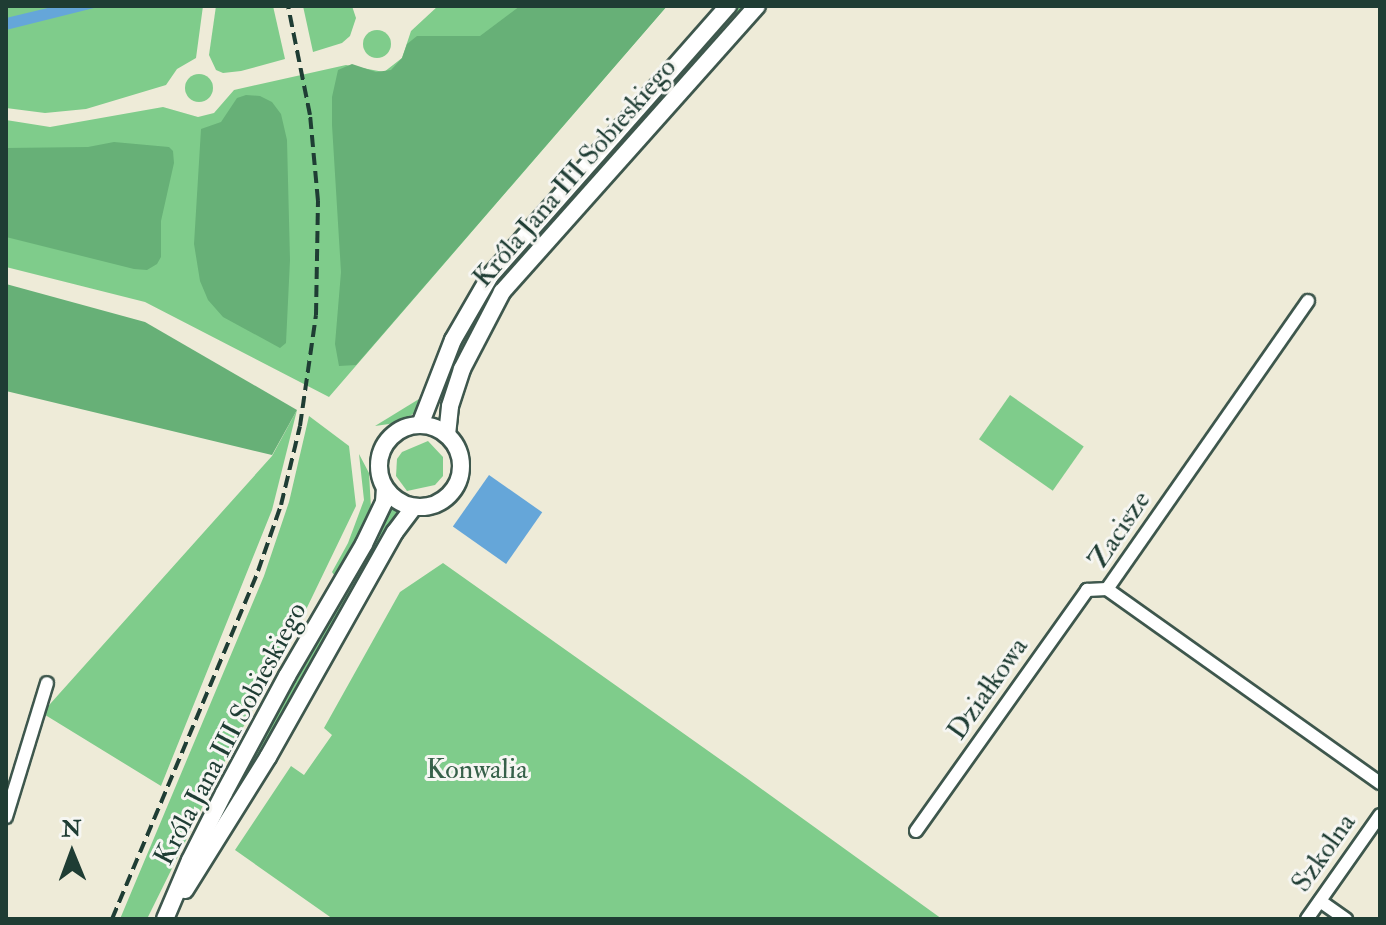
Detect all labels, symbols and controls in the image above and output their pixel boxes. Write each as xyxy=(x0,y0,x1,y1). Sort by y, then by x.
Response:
street label: Króla Jana III Sobieskiego xyxy=(466,52,684,294)
street label: Zacisze xyxy=(1082,485,1158,575)
street label: Króla Jana III Sobieskiego xyxy=(147,597,315,871)
street label: Działkowa xyxy=(941,631,1035,747)
park label: Konwalia xyxy=(426,753,528,787)
street label: Szkolna xyxy=(1285,807,1363,899)
north arrow xyxy=(32,813,112,893)
text: N xyxy=(61,815,82,843)

